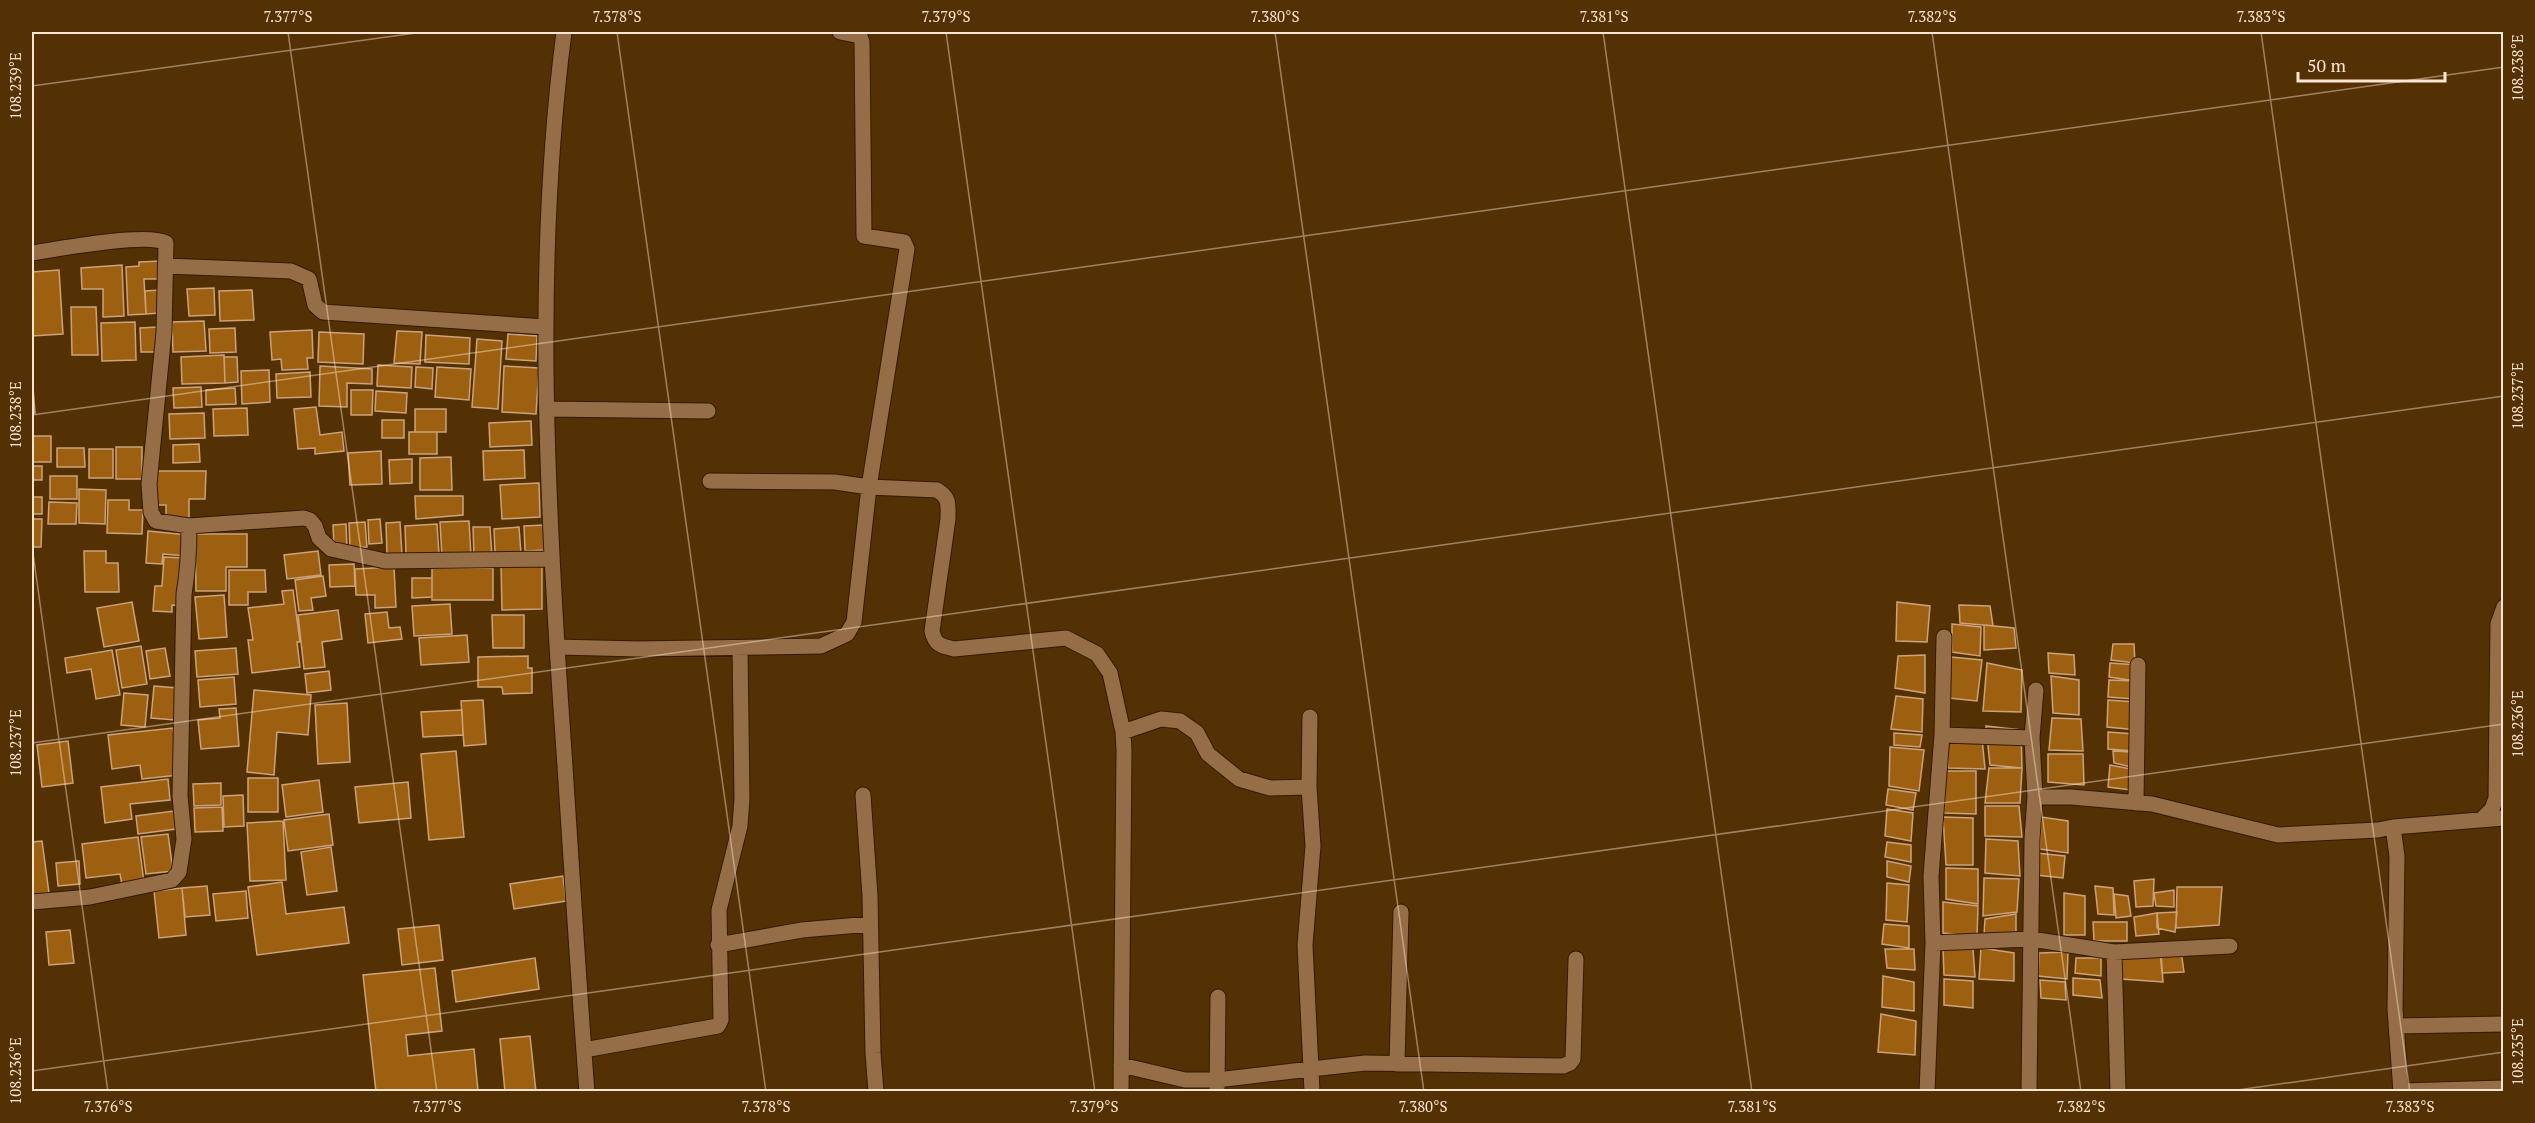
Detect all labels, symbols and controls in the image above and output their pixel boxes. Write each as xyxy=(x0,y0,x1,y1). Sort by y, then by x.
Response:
text: 7.377°S xyxy=(263,6,313,26)
text: 7.378°S xyxy=(592,6,642,26)
text: 7.379°S xyxy=(921,6,971,26)
text: 7.380°S xyxy=(1250,6,1300,26)
text: 7.381°S xyxy=(1579,6,1629,26)
text: 7.382°S xyxy=(1907,6,1957,26)
text: 7.383°S xyxy=(2236,6,2286,26)
text: 108.238°E xyxy=(2507,34,2527,102)
scale bar xyxy=(2298,45,2445,83)
text: 108.239°E xyxy=(5,52,25,120)
text: 50 m xyxy=(2307,53,2347,77)
text: 108.237°E xyxy=(2507,362,2527,430)
text: 108.238°E xyxy=(5,381,25,449)
text: 108.236°E xyxy=(2507,690,2527,758)
text: 108.237°E xyxy=(5,709,25,777)
text: 108.235°E xyxy=(2507,1018,2527,1086)
text: 108.236°E xyxy=(5,1037,25,1105)
text: 7.376°S xyxy=(83,1096,133,1116)
text: 7.377°S xyxy=(412,1096,462,1116)
text: 7.378°S xyxy=(741,1096,791,1116)
text: 7.379°S xyxy=(1069,1096,1119,1116)
text: 7.380°S xyxy=(1398,1096,1448,1116)
text: 7.381°S xyxy=(1727,1096,1777,1116)
text: 7.382°S xyxy=(2056,1096,2106,1116)
text: 7.383°S xyxy=(2385,1096,2435,1116)

